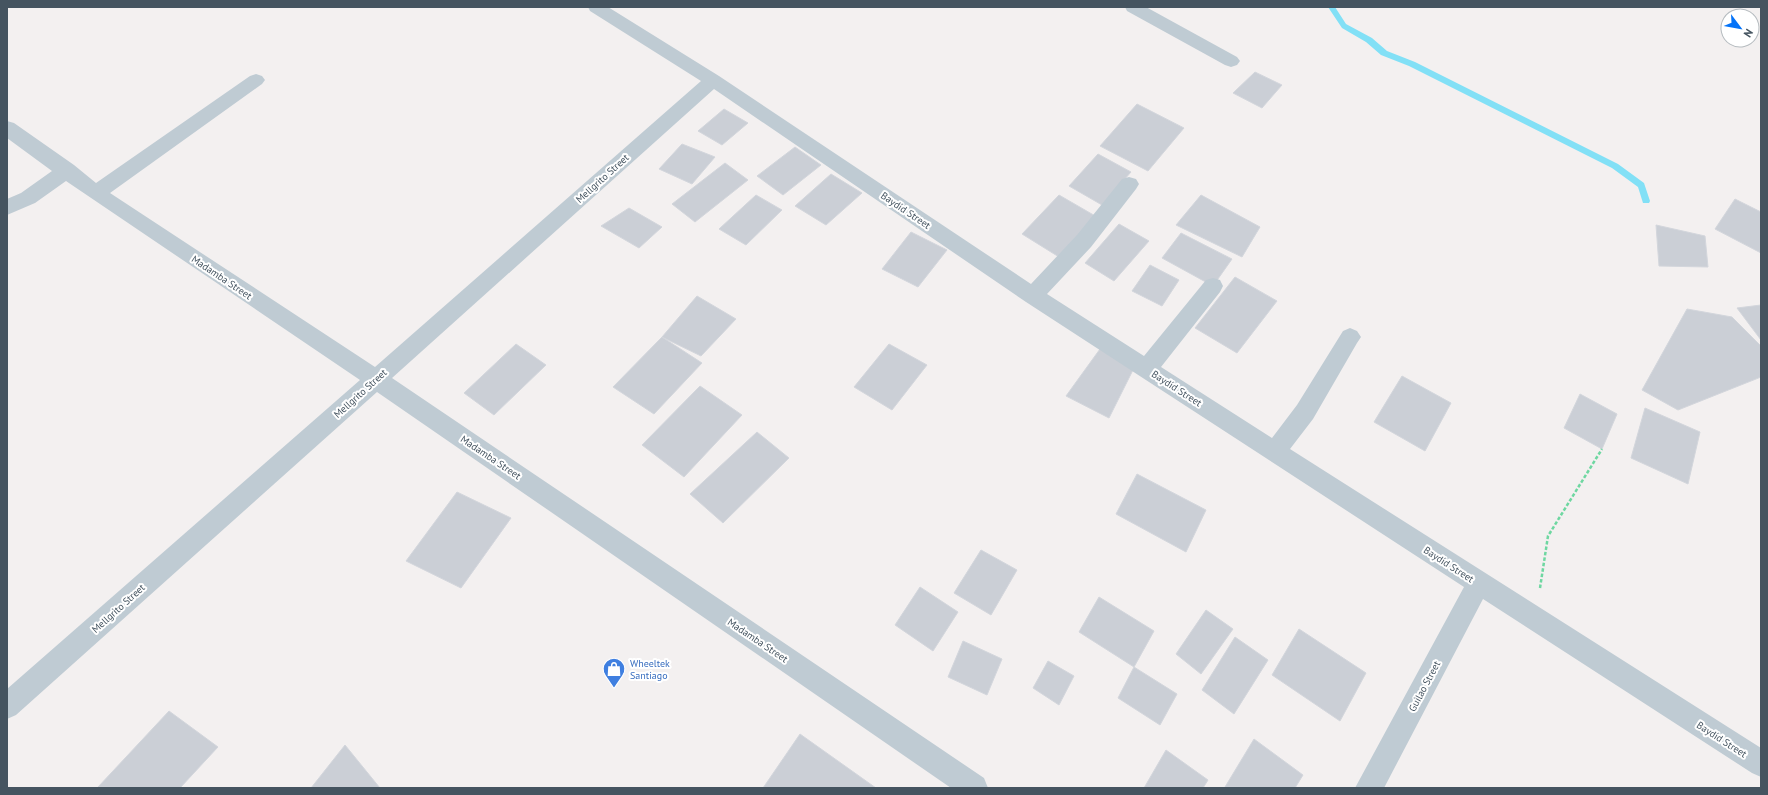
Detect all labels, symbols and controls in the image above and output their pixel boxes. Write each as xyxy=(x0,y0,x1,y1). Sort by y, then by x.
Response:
north arrow xyxy=(1720,8,1760,48)
text: N xyxy=(1741,27,1756,40)
street label: Mellgrito Street xyxy=(573,151,632,206)
street label: Baydid Street xyxy=(878,189,934,232)
street label: Madamba Street xyxy=(189,252,255,303)
street label: Mellgrito Street xyxy=(331,366,390,421)
street label: Baydid Street xyxy=(1149,367,1205,410)
street label: Madamba Street xyxy=(458,432,524,483)
street label: Baydid Street xyxy=(1421,543,1477,586)
street label: Mellgrito Street xyxy=(89,581,148,636)
street label: Madamba Street xyxy=(725,615,791,666)
shop icon: Wheeltek Santiago xyxy=(601,656,627,689)
place label: Wheeltek Santiago xyxy=(630,657,670,682)
street label: Guilao Street xyxy=(1406,658,1444,714)
street label: Baydid Street xyxy=(1694,718,1750,761)

